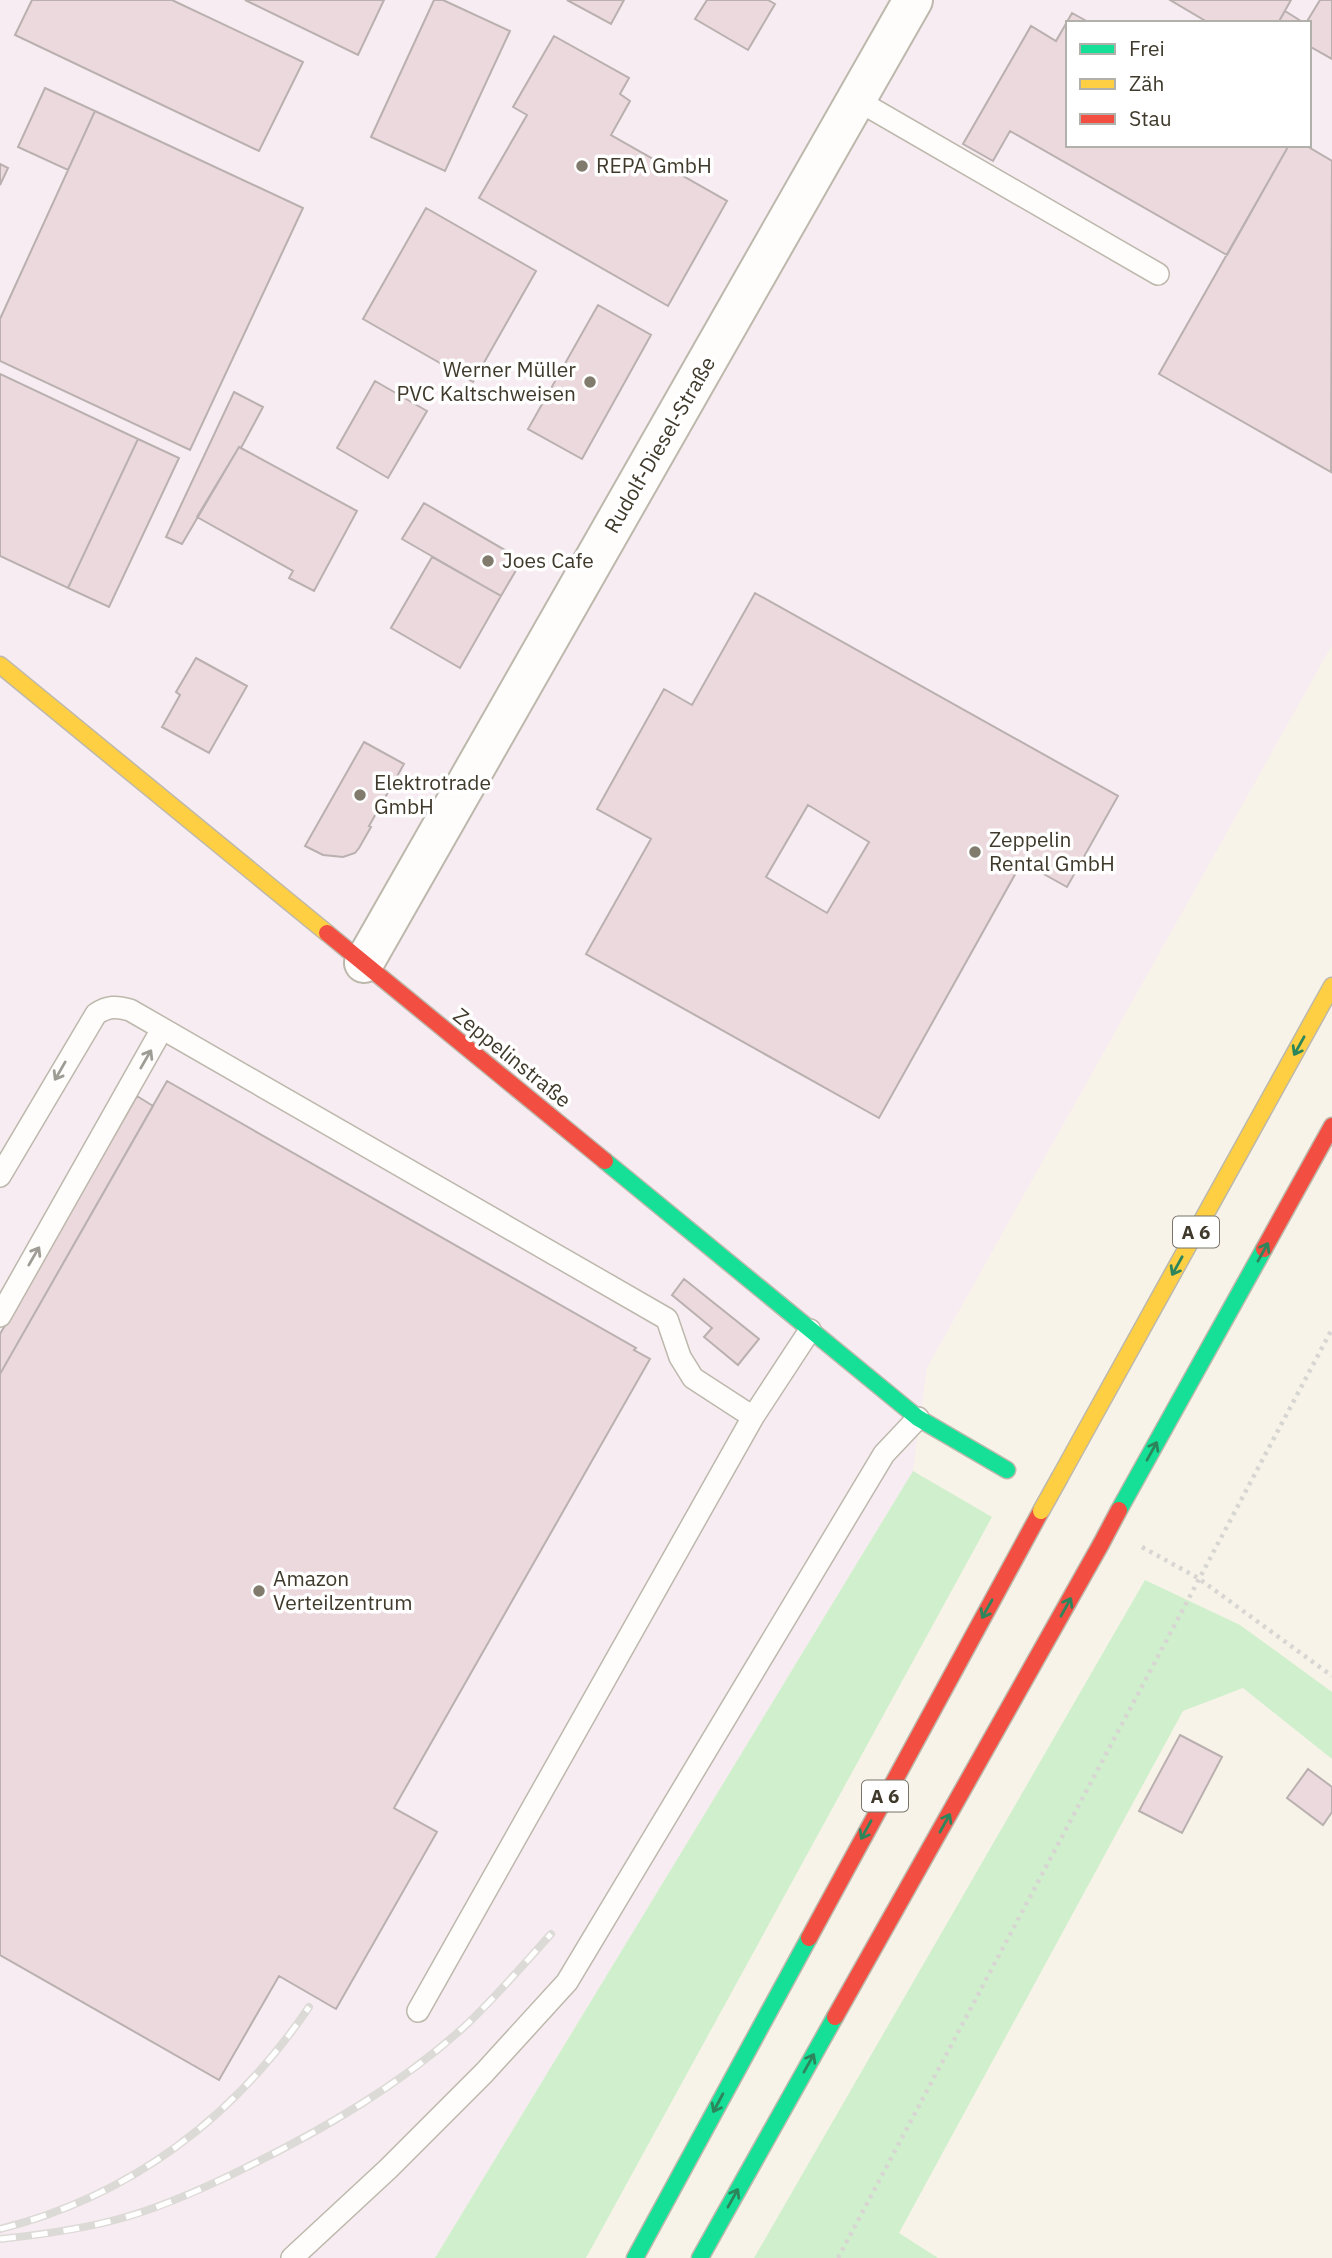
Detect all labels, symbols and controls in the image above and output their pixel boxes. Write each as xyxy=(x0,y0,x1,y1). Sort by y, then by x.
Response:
legend xyxy=(1066,21,1311,147)
text: Frei xyxy=(1129,34,1165,62)
text: Zäh xyxy=(1129,69,1164,97)
text: Stau xyxy=(1129,104,1172,132)
place label: REPA GmbH xyxy=(596,151,712,179)
marker: REPA GmbH xyxy=(574,158,590,174)
street label: Rudolf-Diesel-Straße xyxy=(597,351,721,538)
place label: Werner Müller PVC Kaltschweisen xyxy=(396,355,576,407)
marker: Werner Müller PVC Kaltschweisen xyxy=(582,374,598,390)
place label: Joes Cafe xyxy=(502,546,594,574)
marker: Joes Cafe xyxy=(480,553,496,569)
place label: Elektrotrade GmbH xyxy=(374,768,491,820)
marker: Elektrotrade GmbH xyxy=(352,787,368,803)
place label: Zeppelin Rental GmbH xyxy=(989,825,1115,877)
marker: Zeppelin Rental GmbH xyxy=(967,844,983,860)
street label: Zeppelinstraße xyxy=(448,1001,577,1113)
one-way arrow xyxy=(1292,1035,1305,1056)
one-way arrow xyxy=(139,1049,153,1069)
one-way arrow xyxy=(53,1060,67,1080)
road number: A 6 xyxy=(1173,1216,1219,1248)
one-way arrow xyxy=(1256,1242,1270,1262)
one-way arrow xyxy=(27,1247,41,1267)
one-way arrow xyxy=(1170,1256,1184,1276)
one-way arrow xyxy=(1145,1441,1159,1461)
place label: Amazon Verteilzentrum xyxy=(273,1564,413,1616)
marker: Amazon Verteilzentrum xyxy=(251,1583,267,1599)
one-way arrow xyxy=(1059,1597,1073,1617)
one-way arrow xyxy=(980,1598,993,1619)
road number: A 6 xyxy=(862,1780,908,1812)
one-way arrow xyxy=(938,1813,952,1833)
one-way arrow xyxy=(859,1820,873,1840)
one-way arrow xyxy=(802,2054,816,2074)
one-way arrow xyxy=(711,2092,724,2113)
one-way arrow xyxy=(726,2189,740,2209)

